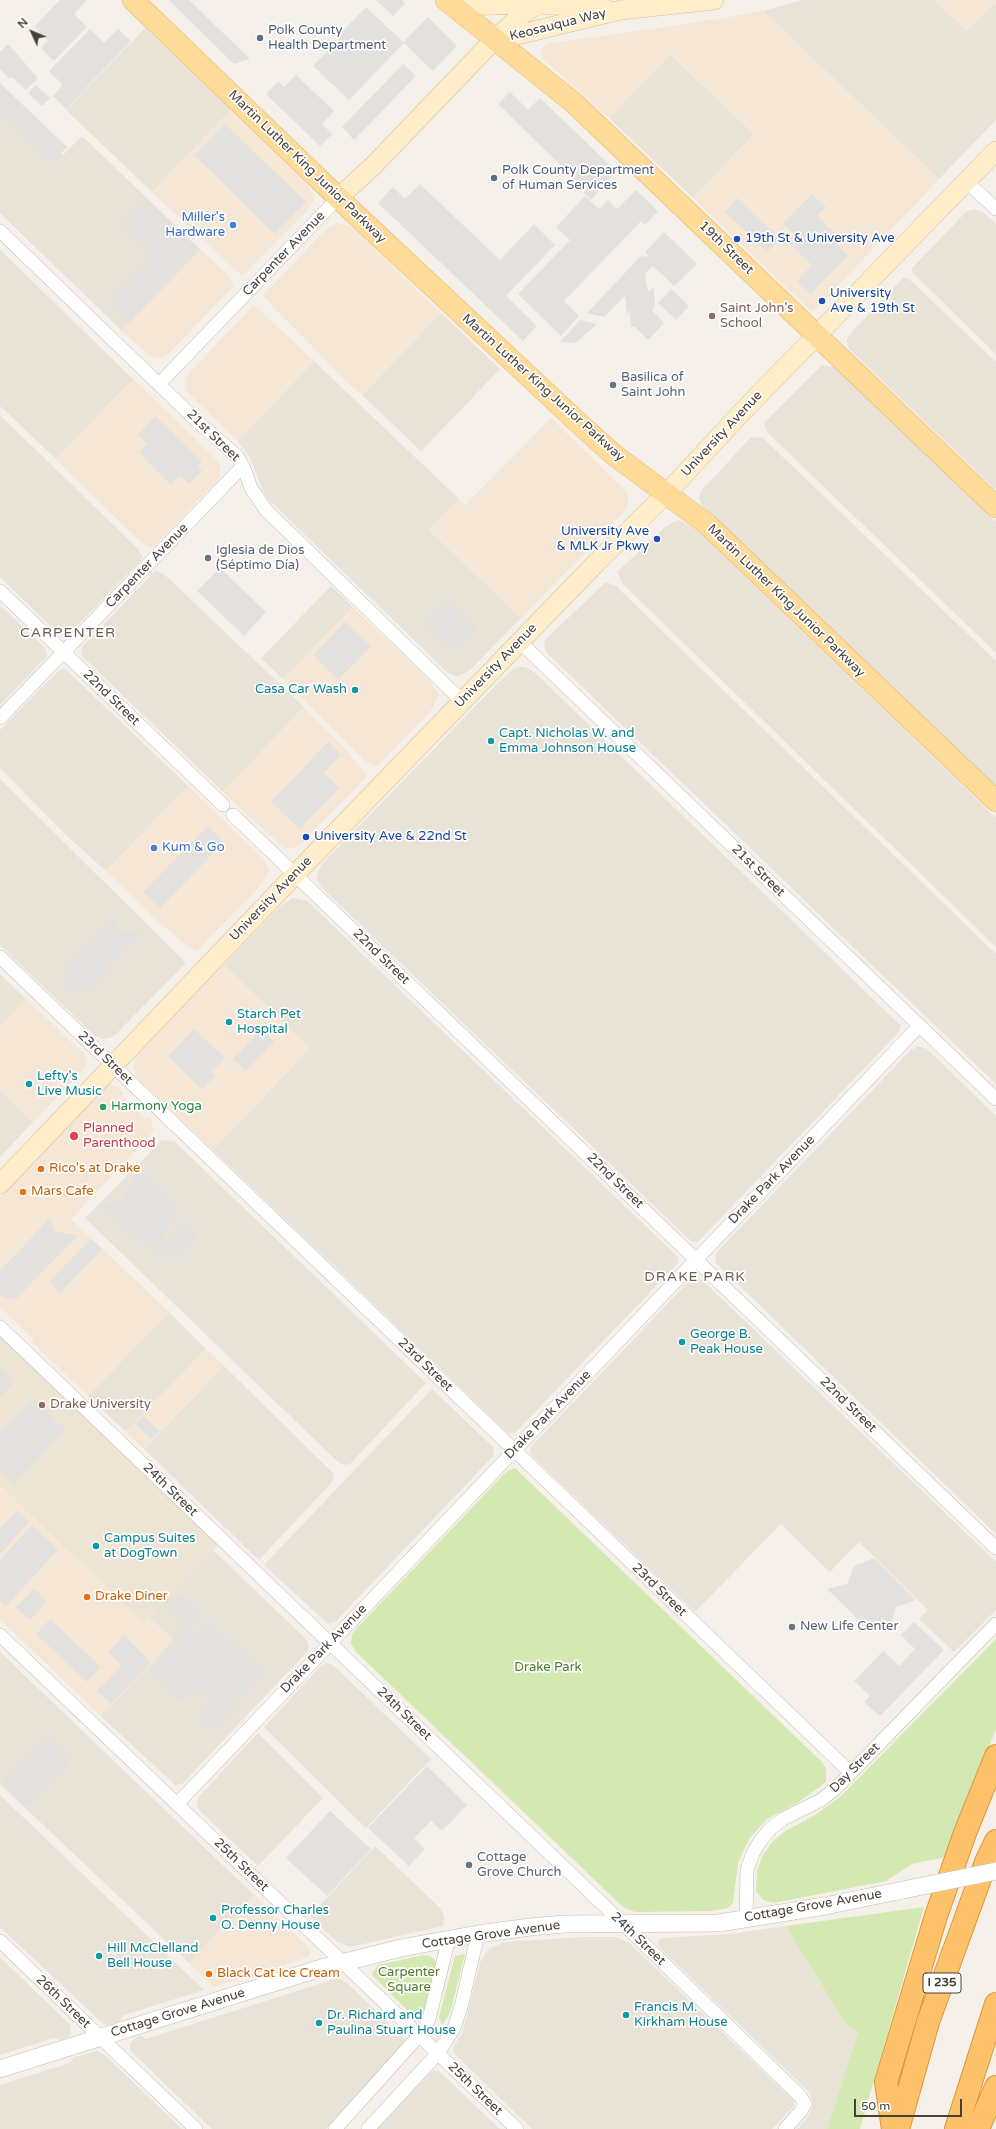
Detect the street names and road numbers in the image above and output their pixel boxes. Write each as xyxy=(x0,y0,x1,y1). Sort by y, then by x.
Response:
street label: Keosauqua Way xyxy=(508,5,608,45)
street label: Martin Luther King Junior Parkway xyxy=(225,87,389,247)
street label: Carpenter Avenue xyxy=(240,208,328,300)
street label: 19th Street xyxy=(695,218,757,278)
street label: Martin Luther King Junior Parkway xyxy=(459,311,627,465)
street label: University Avenue xyxy=(678,388,766,480)
street label: 21st Street xyxy=(183,407,243,465)
street label: Carpenter Avenue xyxy=(103,520,191,612)
street label: Martin Luther King Junior Parkway xyxy=(704,521,868,681)
street label: University Avenue xyxy=(452,621,540,711)
street label: 22nd Street xyxy=(79,667,143,729)
street label: 21st Street xyxy=(728,842,788,900)
street label: University Avenue xyxy=(227,854,315,944)
street label: 22nd Street xyxy=(349,926,413,988)
street label: 23rd Street xyxy=(74,1028,136,1088)
street label: Drake Park Avenue xyxy=(726,1132,818,1228)
street label: 22nd Street xyxy=(583,1150,647,1212)
street label: 23rd Street xyxy=(394,1335,456,1395)
street label: Drake Park Avenue xyxy=(502,1367,594,1463)
street label: 22nd Street xyxy=(816,1374,880,1436)
street label: 24th Street xyxy=(139,1460,201,1520)
street label: 23rd Street xyxy=(628,1560,690,1620)
street label: Drake Park Avenue xyxy=(278,1601,370,1697)
street label: 24th Street xyxy=(373,1684,435,1744)
street label: Day Street xyxy=(827,1740,883,1796)
street label: 25th Street xyxy=(210,1835,272,1895)
street label: Cottage Grove Avenue xyxy=(743,1886,883,1926)
street label: 24th Street xyxy=(607,1909,669,1969)
street label: Cottage Grove Avenue xyxy=(421,1918,561,1952)
street label: 26th Street xyxy=(32,1972,94,2032)
road number: I 235 xyxy=(923,1973,961,1993)
street label: Cottage Grove Avenue xyxy=(109,1985,247,2041)
street label: 25th Street xyxy=(444,2059,506,2119)

